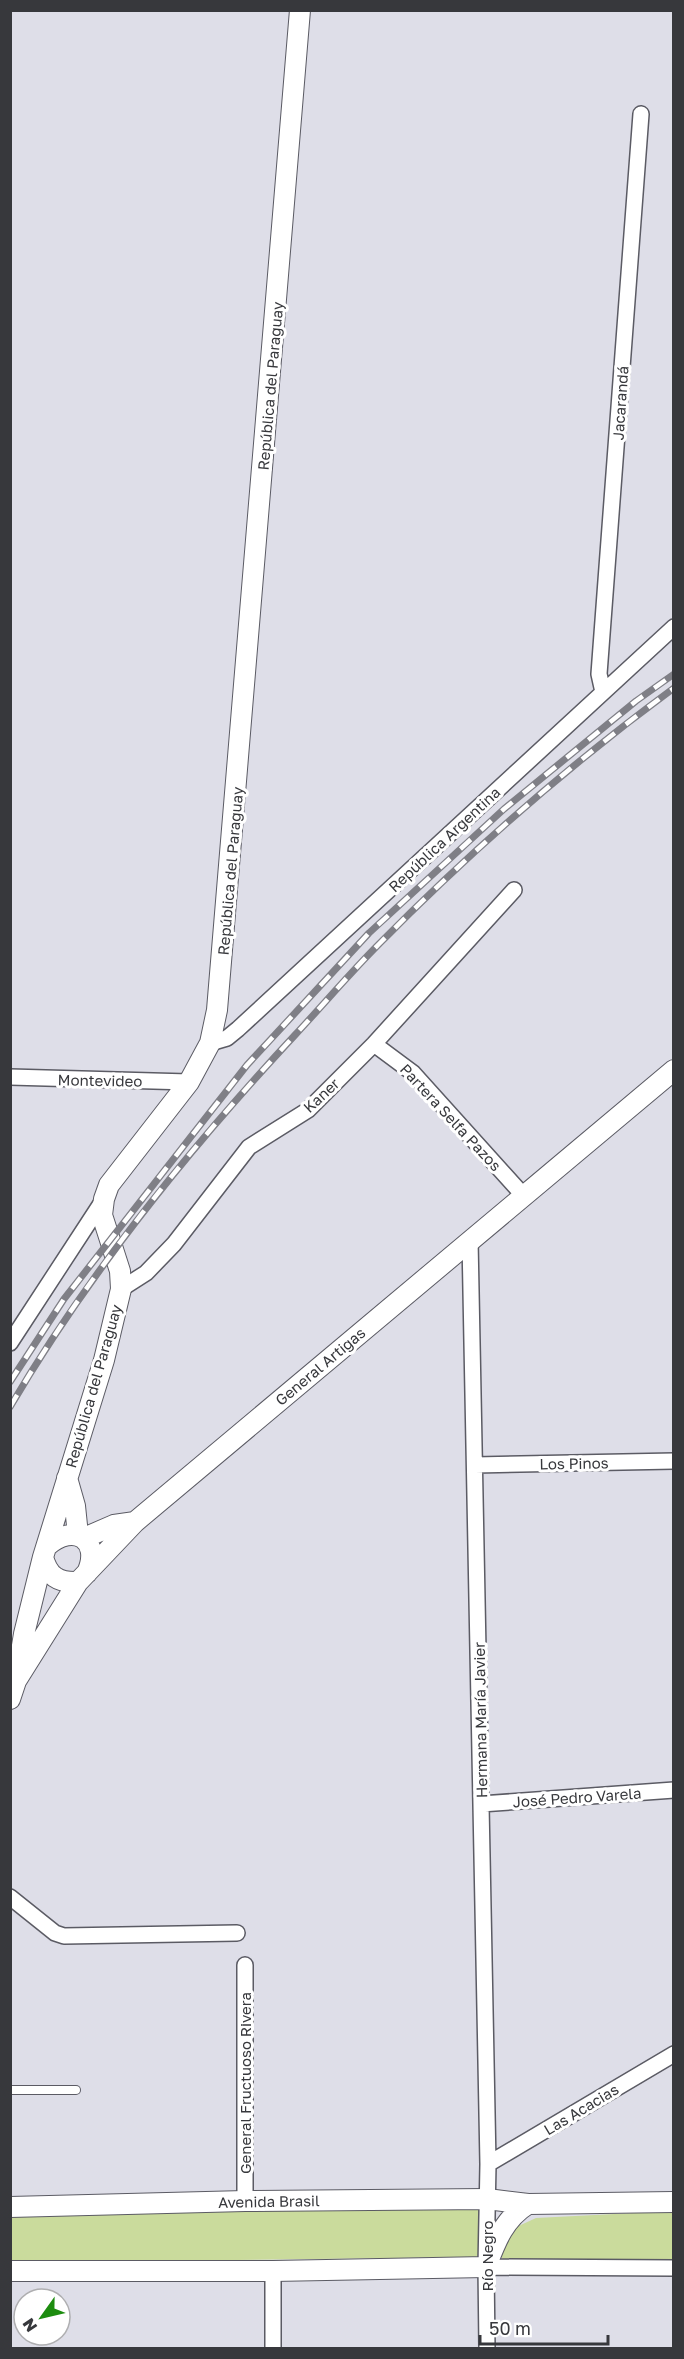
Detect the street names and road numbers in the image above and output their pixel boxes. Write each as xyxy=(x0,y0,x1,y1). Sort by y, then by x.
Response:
street label: República del Paraguay xyxy=(254,300,286,471)
street label: Jacarandá xyxy=(608,365,632,441)
street label: República Argentina xyxy=(384,783,504,895)
street label: República del Paraguay xyxy=(214,785,246,956)
street label: Partera Selfa Pazos xyxy=(397,1060,505,1174)
street label: Montevideo xyxy=(57,1070,143,1090)
street label: Kaner xyxy=(299,1074,343,1116)
street label: República del Paraguay xyxy=(61,1302,125,1470)
street label: General Artigas xyxy=(271,1323,369,1409)
street label: Los Pinos xyxy=(539,1453,609,1473)
street label: Hermana María Javier xyxy=(470,1642,490,1798)
street label: José Pedro Varela xyxy=(512,1784,642,1810)
street label: General Fructuoso Rivera xyxy=(236,1992,254,2174)
street label: Las Acacias xyxy=(540,2080,622,2138)
street label: Avenida Brasil xyxy=(218,2191,320,2211)
street label: Río Negro xyxy=(478,2221,496,2292)

